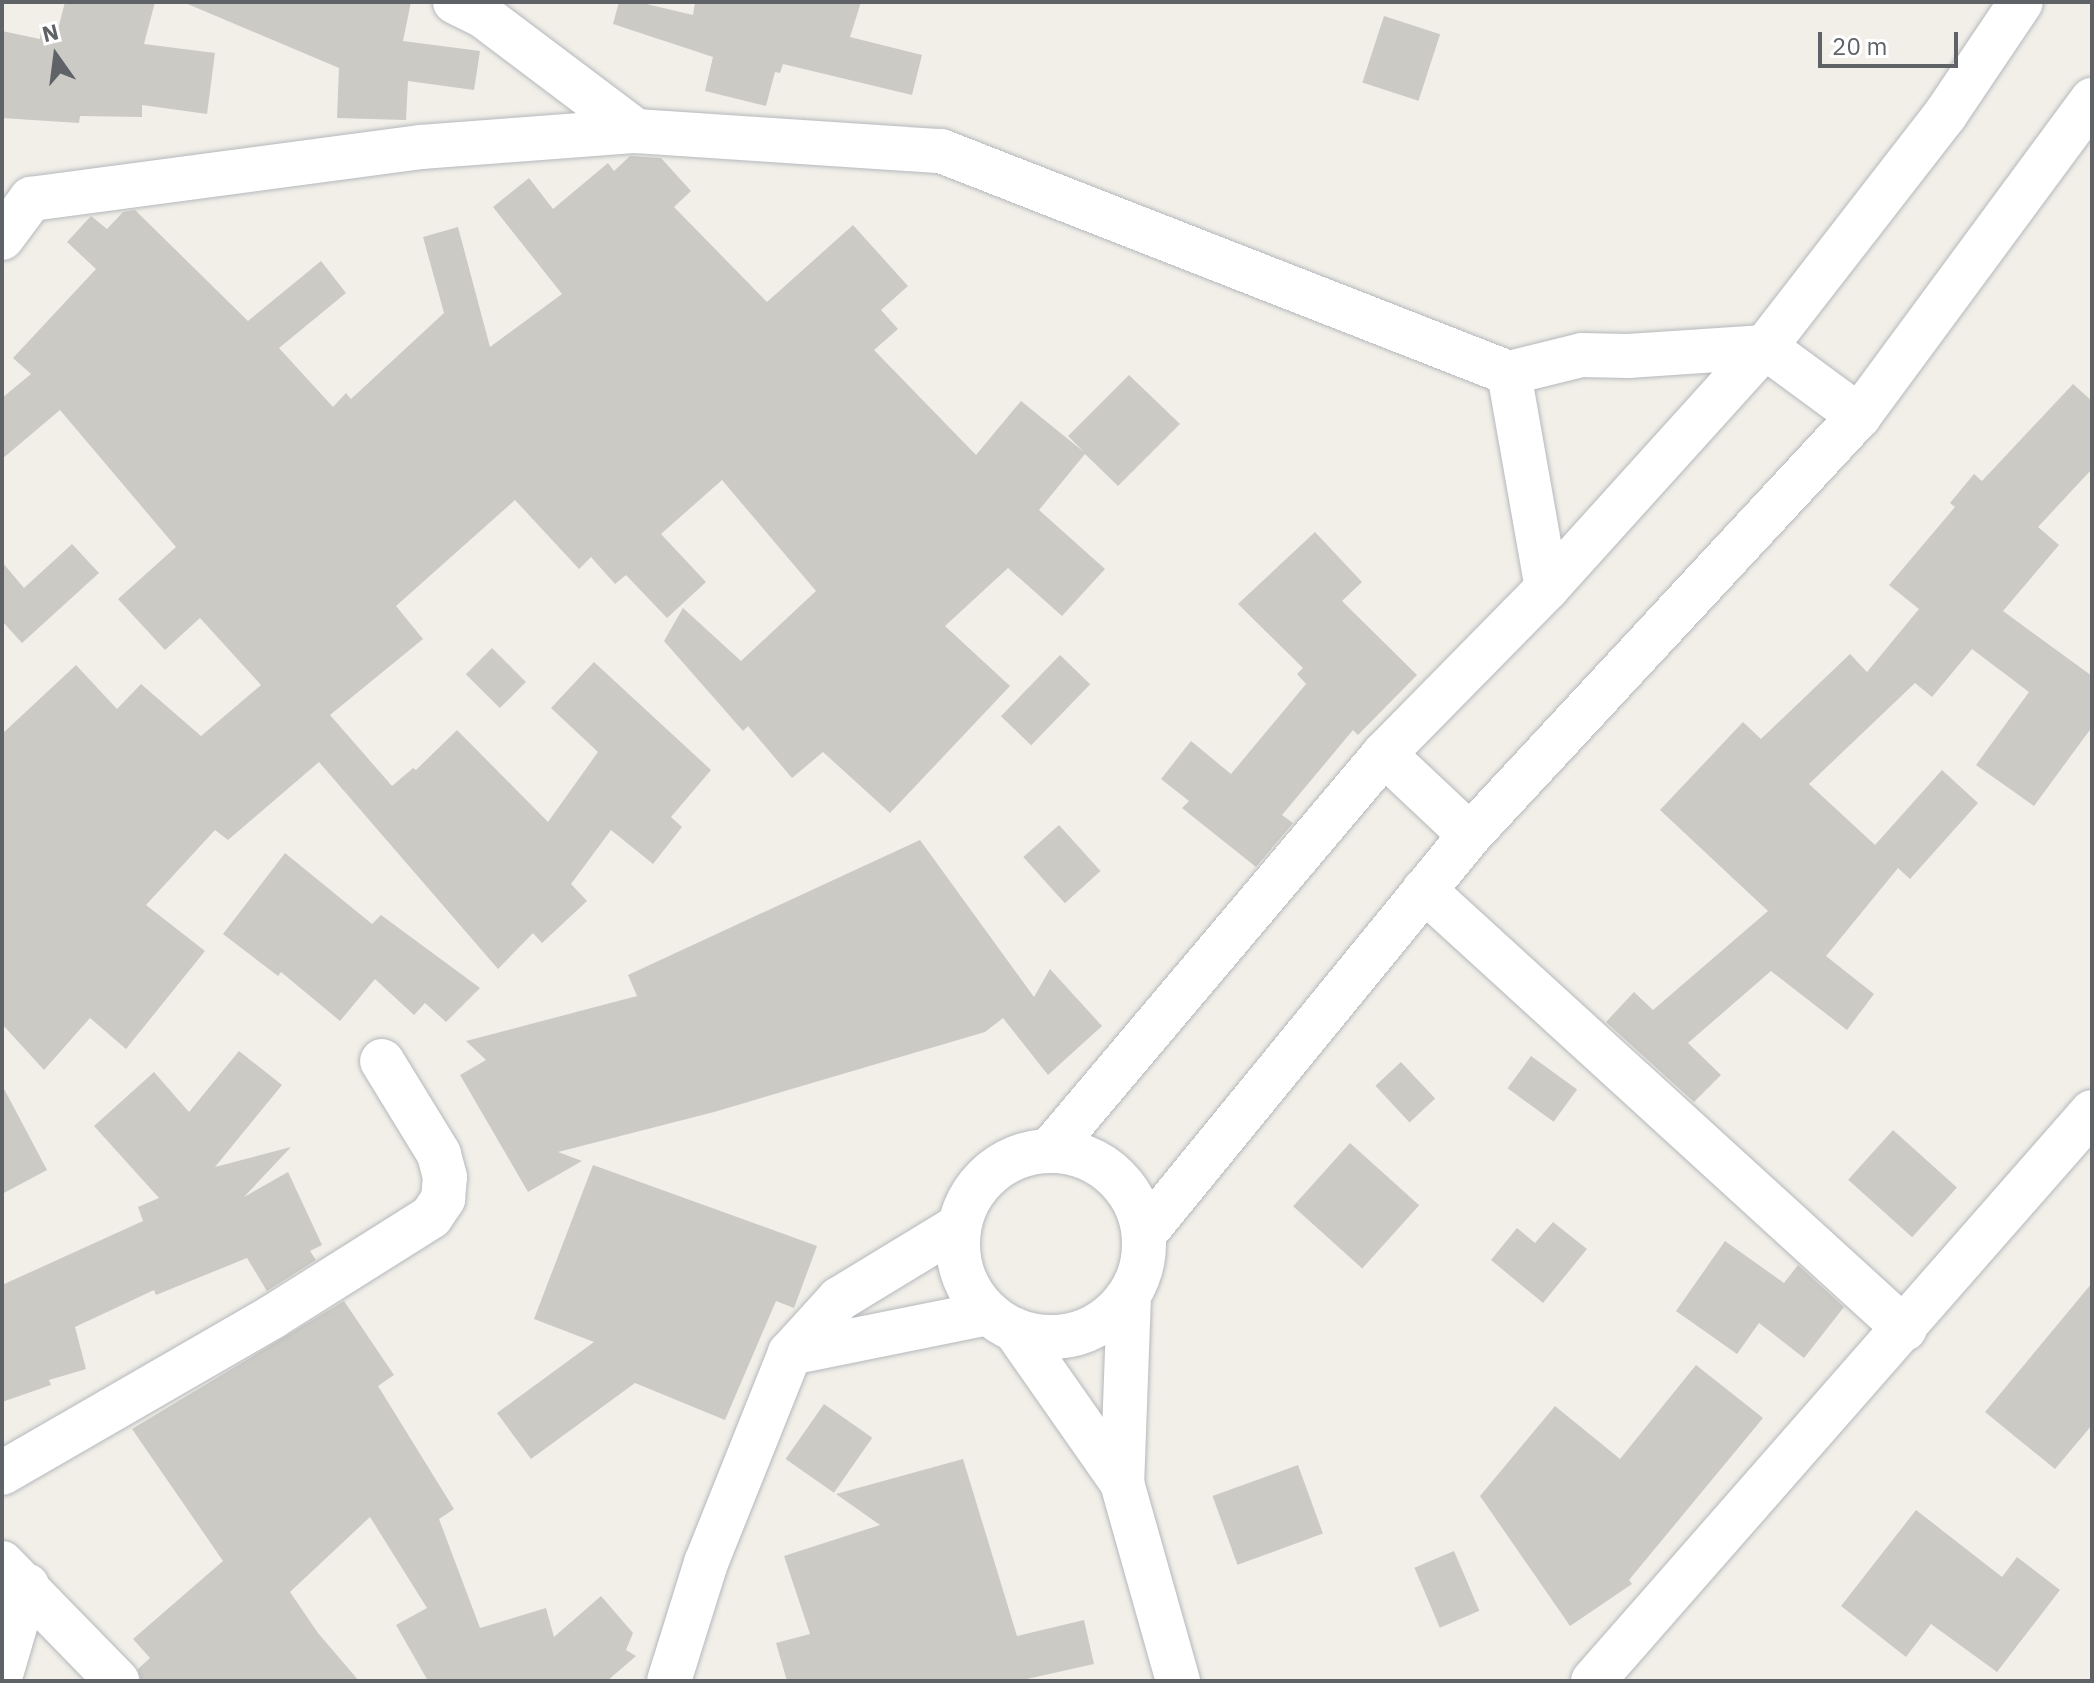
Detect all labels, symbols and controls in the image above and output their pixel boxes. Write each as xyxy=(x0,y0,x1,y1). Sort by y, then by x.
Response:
north arrow xyxy=(16,16,96,96)
text: N xyxy=(39,16,61,48)
scale bar xyxy=(1822,16,1962,66)
text: 20 m xyxy=(1832,30,1887,62)

